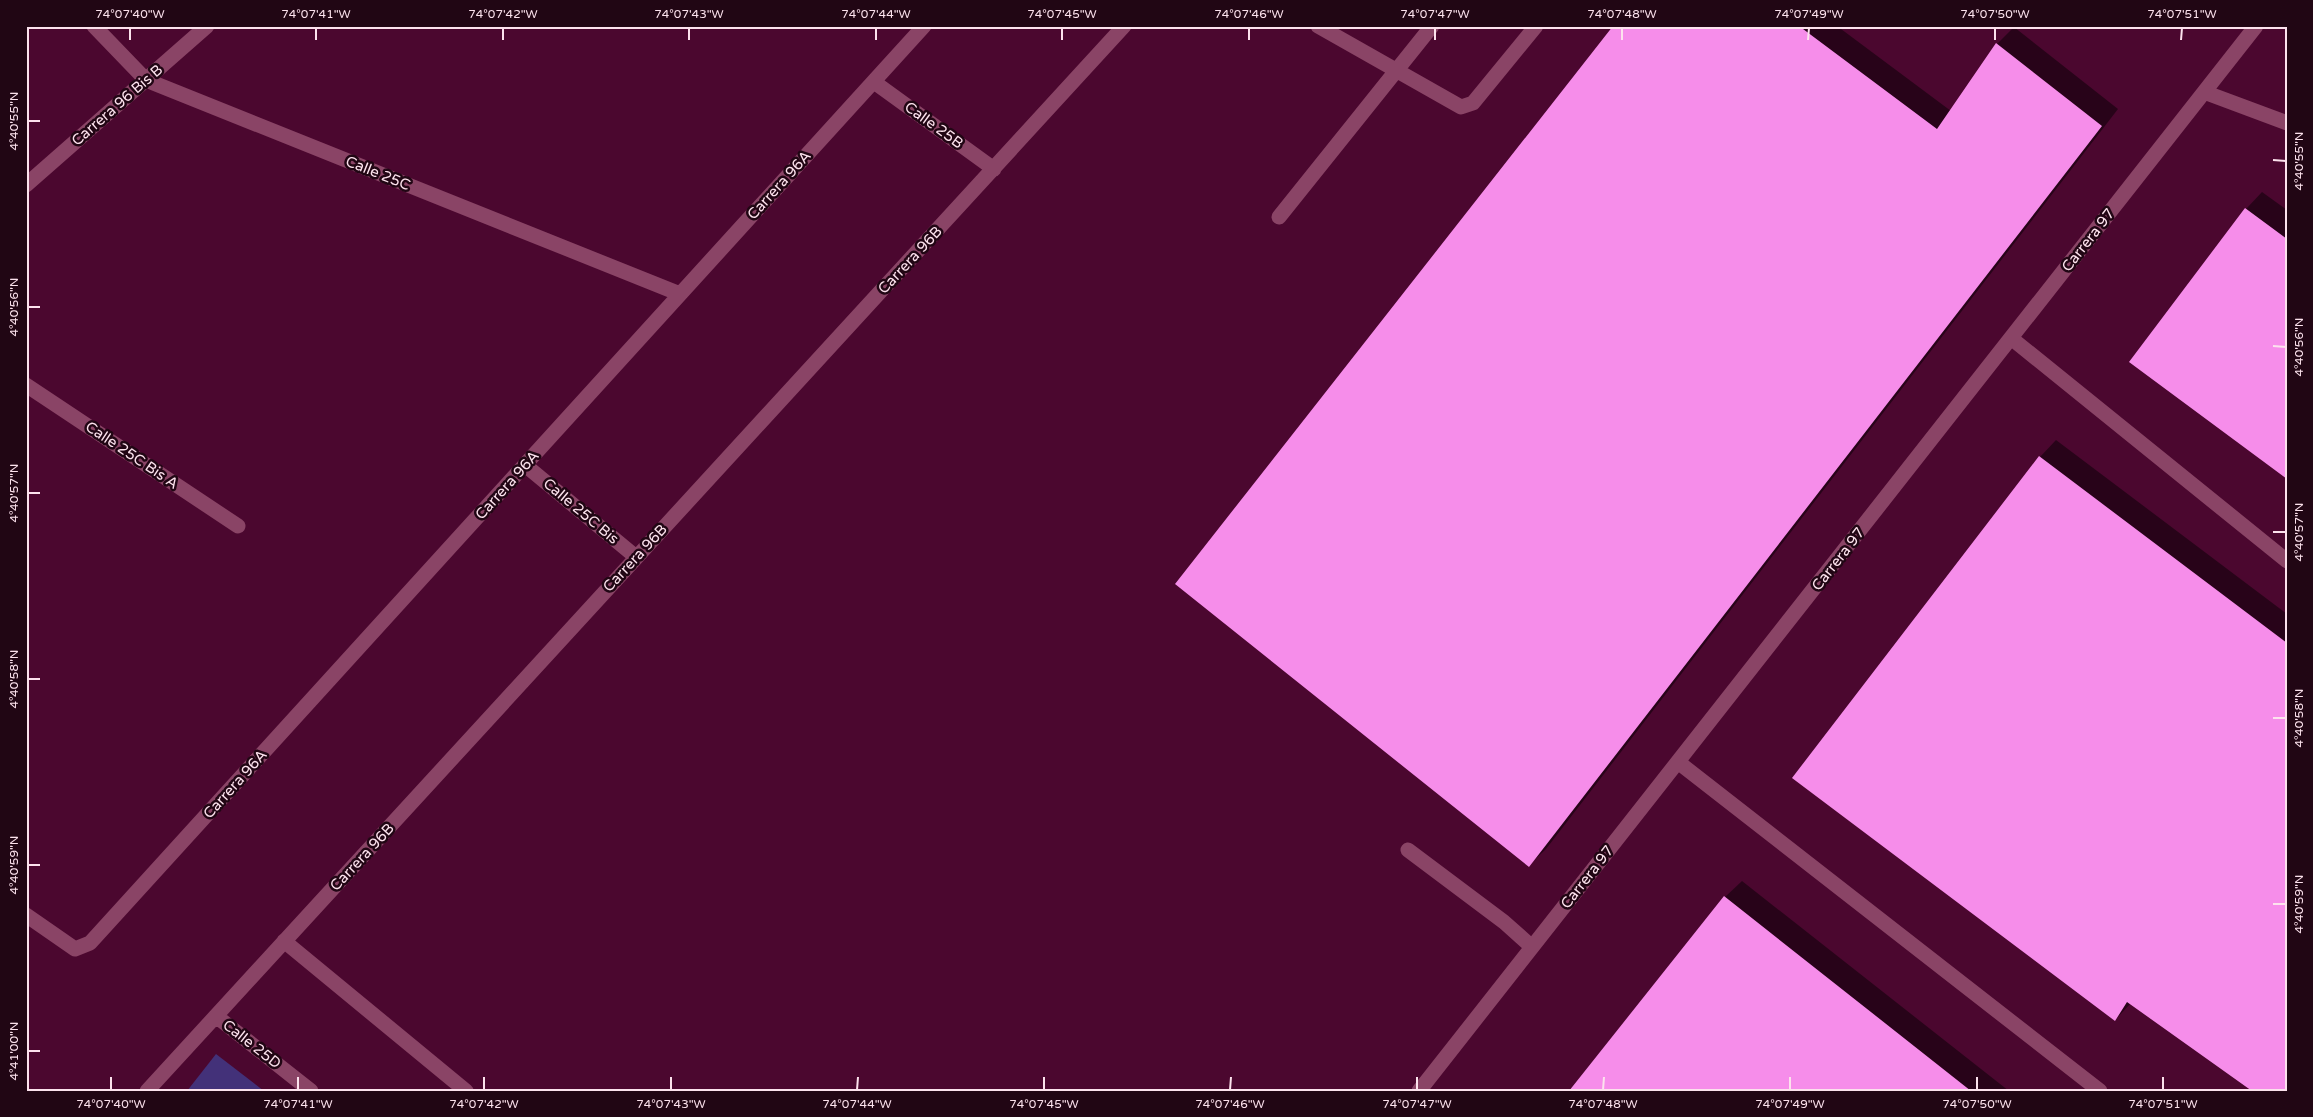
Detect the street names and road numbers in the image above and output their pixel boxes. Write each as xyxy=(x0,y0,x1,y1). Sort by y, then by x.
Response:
street label: Carrera 96 Bis B xyxy=(68,61,166,149)
street label: Calle 25B xyxy=(901,98,967,152)
street label: Carrera 96A xyxy=(743,147,815,223)
street label: Calle 25C xyxy=(343,152,413,194)
street label: Carrera 97 xyxy=(2058,205,2118,275)
street label: Carrera 96B xyxy=(874,222,946,298)
street label: Calle 25C Bis A xyxy=(82,417,182,493)
street label: Carrera 96A xyxy=(471,447,543,523)
street label: Calle 25C Bis xyxy=(540,474,622,548)
street label: Carrera 96B xyxy=(599,520,671,596)
street label: Carrera 97 xyxy=(1808,524,1868,594)
street label: Carrera 96A xyxy=(199,746,271,822)
street label: Carrera 96B xyxy=(326,819,398,895)
street label: Carrera 97 xyxy=(1557,842,1617,912)
street label: Calle 25D xyxy=(219,1016,285,1072)

